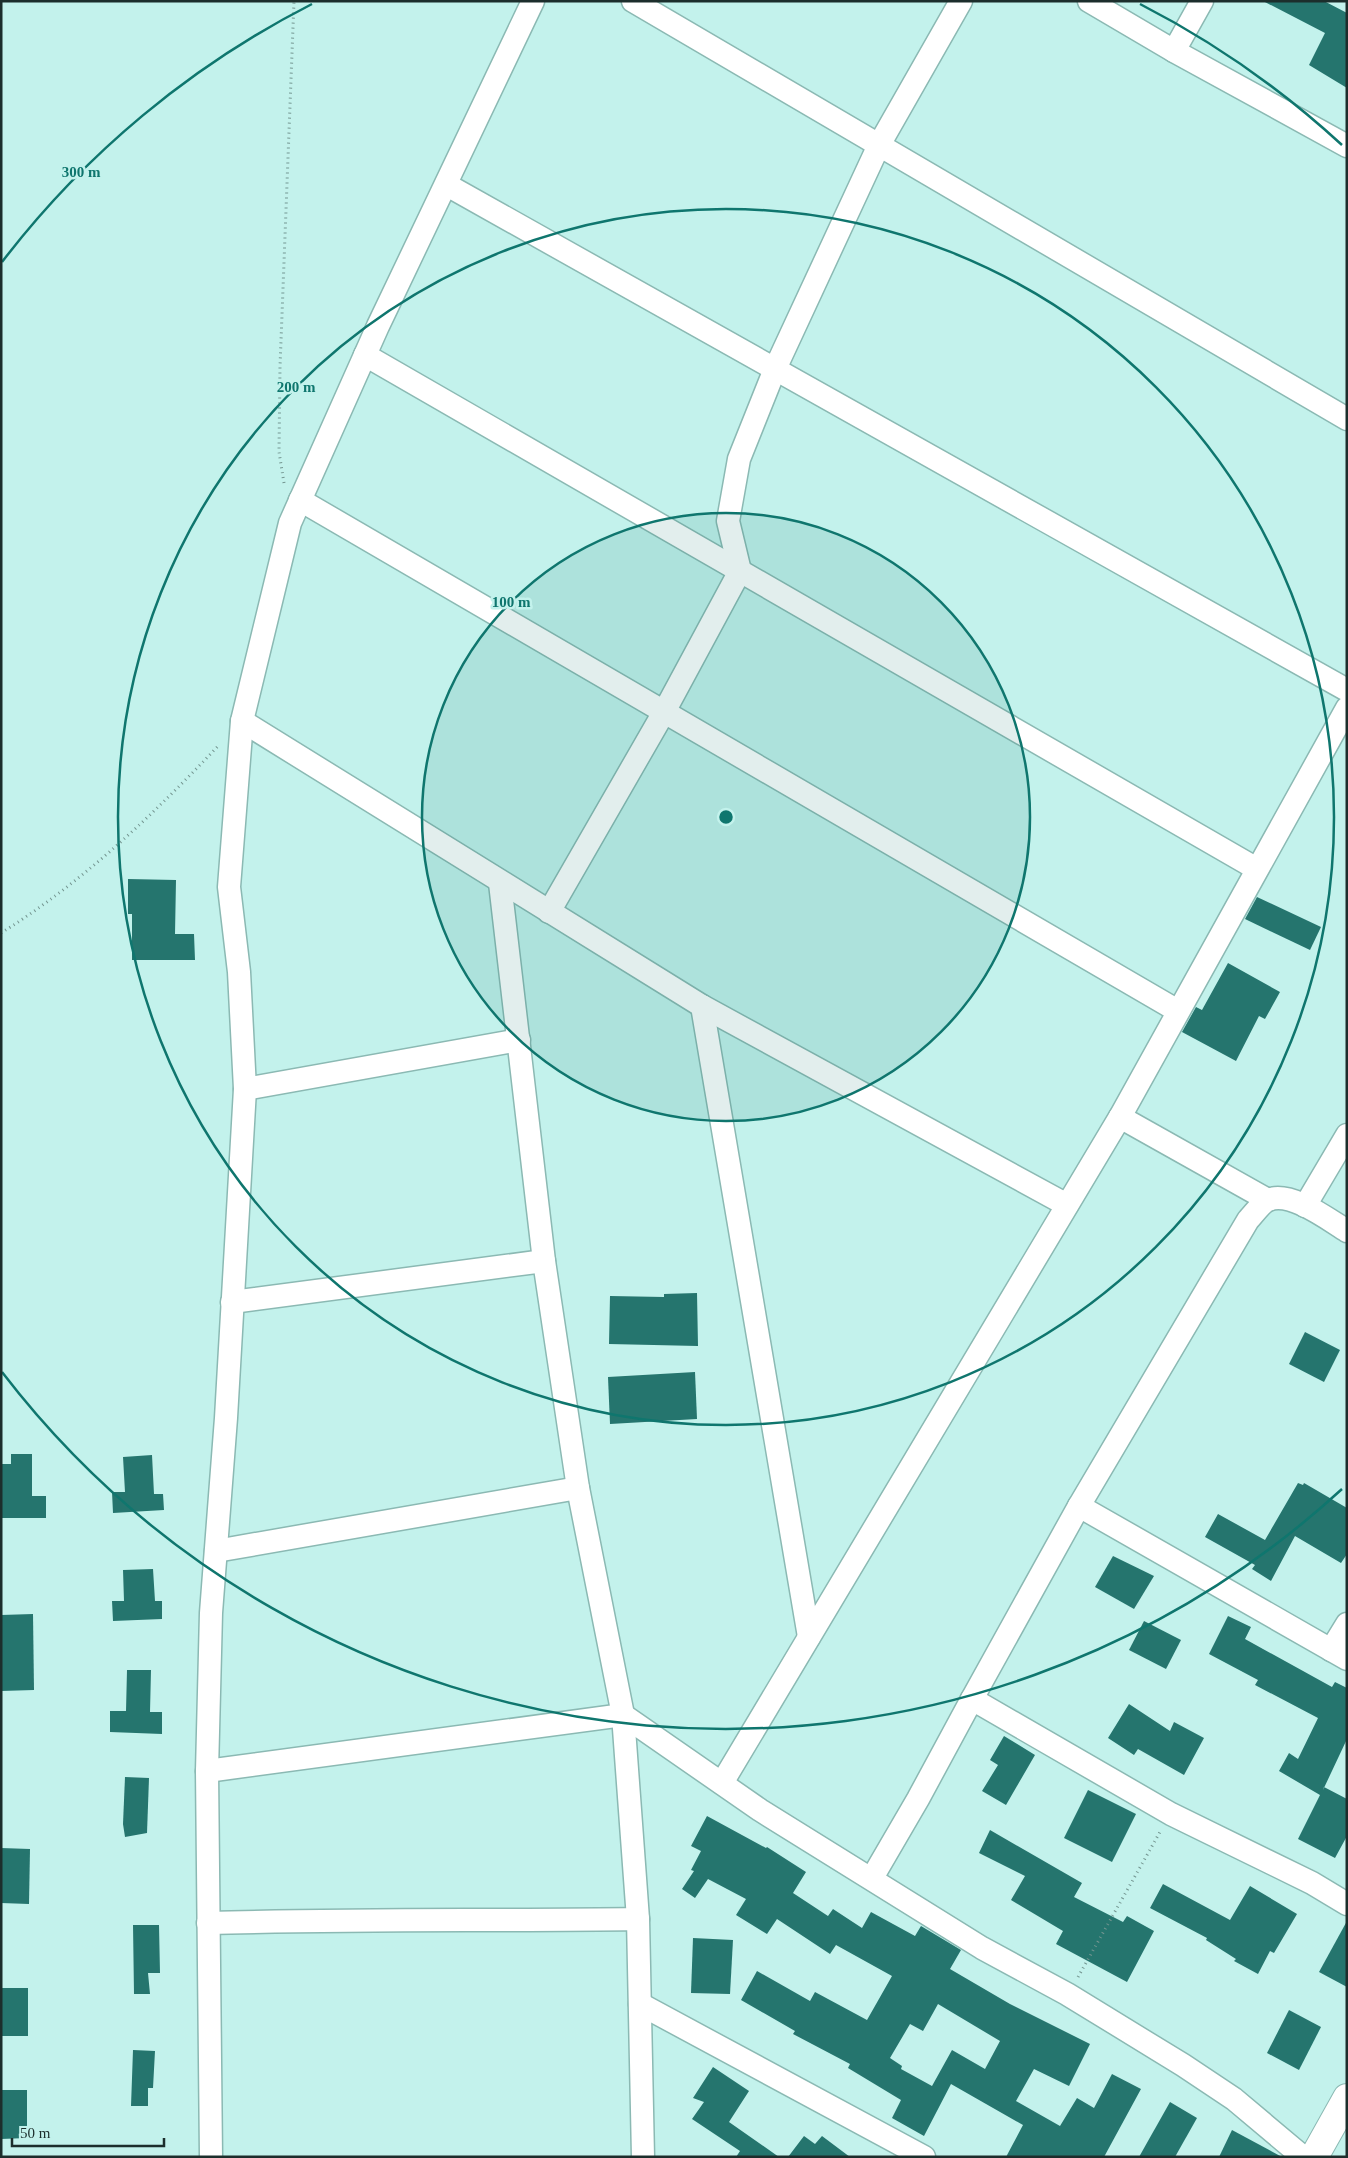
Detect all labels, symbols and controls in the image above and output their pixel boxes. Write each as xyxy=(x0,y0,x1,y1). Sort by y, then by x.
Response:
text: 300 m xyxy=(62,164,101,180)
text: 200 m xyxy=(277,379,316,395)
text: 100 m xyxy=(492,594,531,610)
centre of rings xyxy=(717,808,735,826)
scale bar xyxy=(12,2116,165,2148)
text: 50 m xyxy=(20,2125,51,2141)

